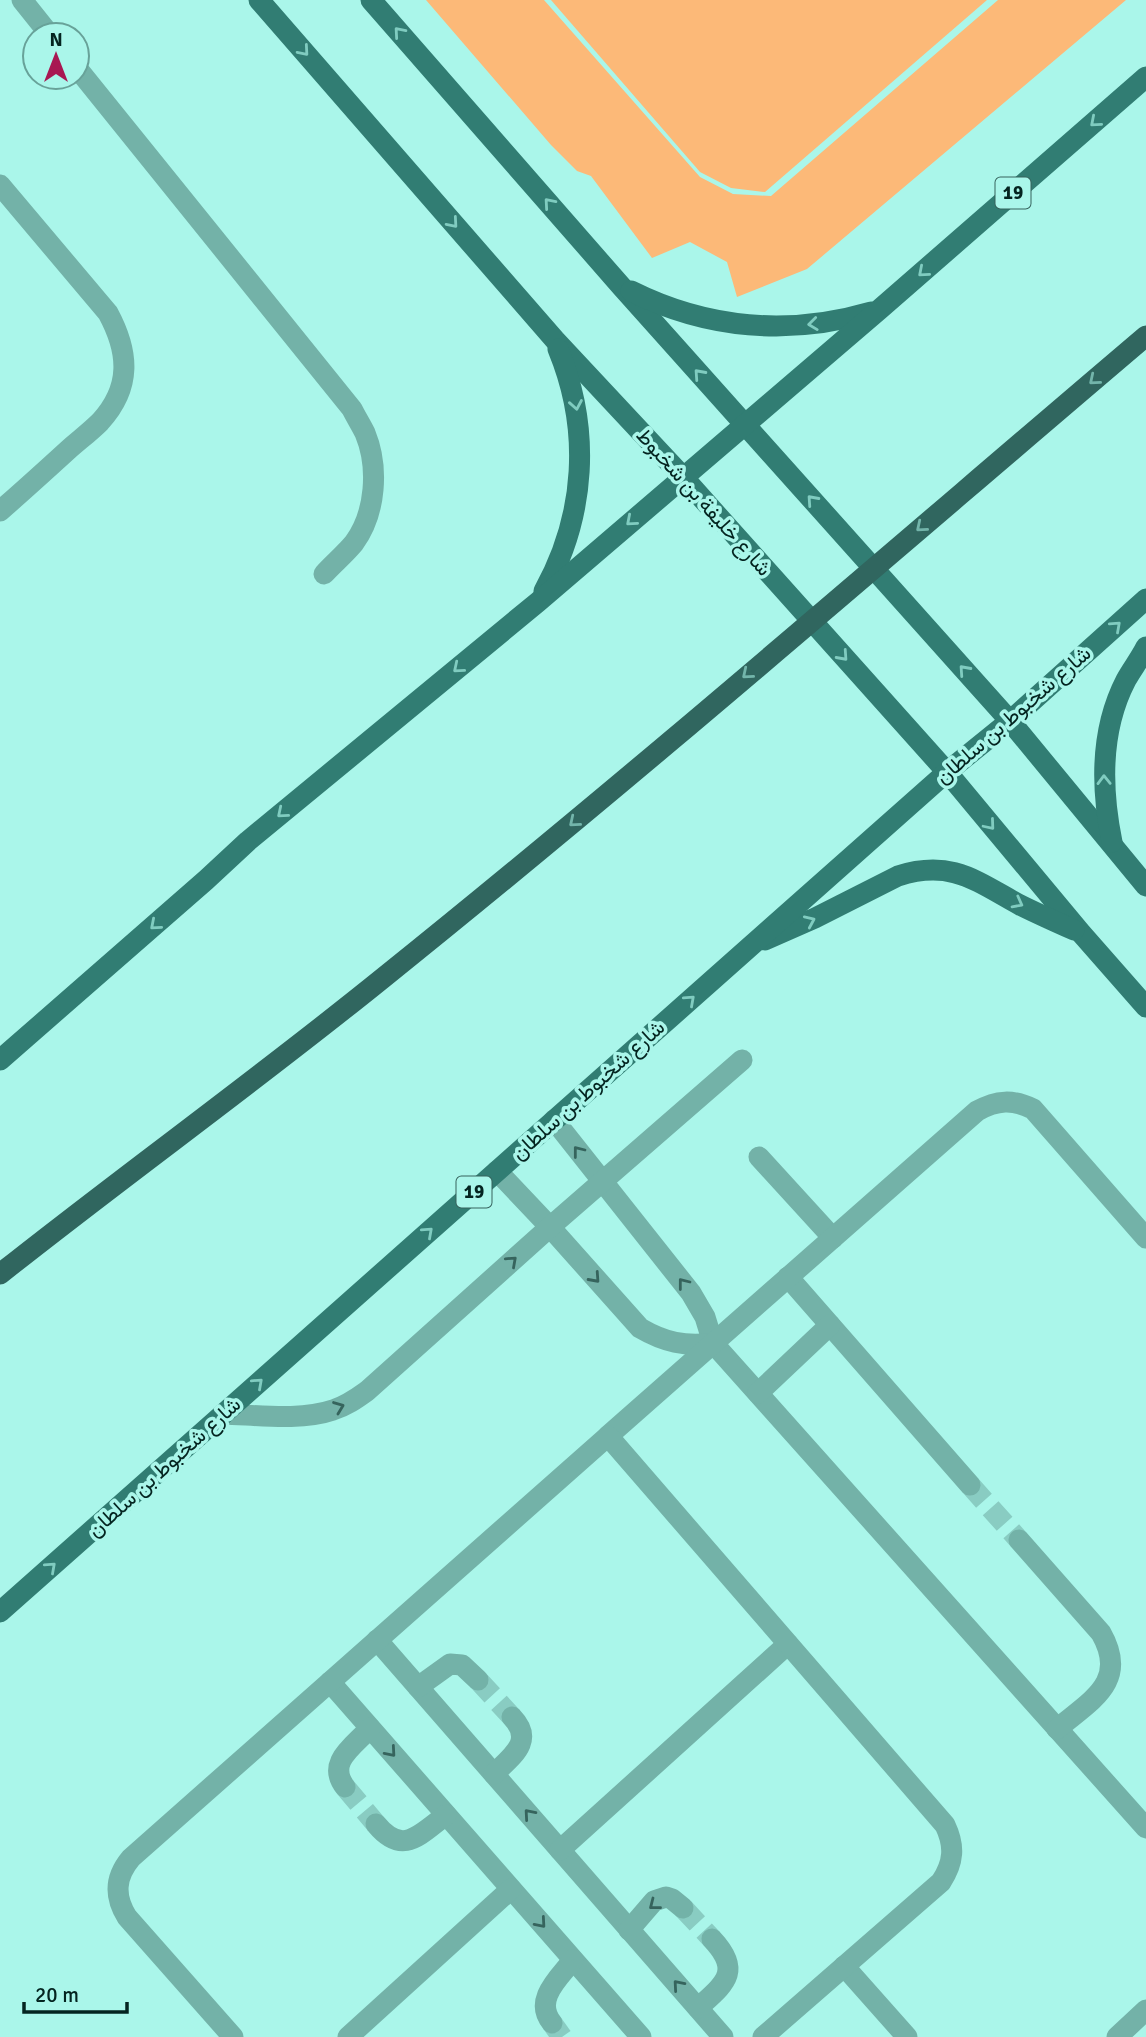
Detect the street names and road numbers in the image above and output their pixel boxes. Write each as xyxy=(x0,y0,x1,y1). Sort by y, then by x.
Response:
road number: 19 xyxy=(996,178,1030,209)
street label: شارع خليفة بن شخبوط xyxy=(630,423,777,582)
street label: شارع شخبوط بن سلطان xyxy=(930,640,1097,790)
street label: شارع شخبوط بن سلطان xyxy=(506,1014,671,1167)
road number: 19 xyxy=(456,1176,491,1208)
street label: شارع شخبوط بن سلطان xyxy=(82,1391,247,1544)

